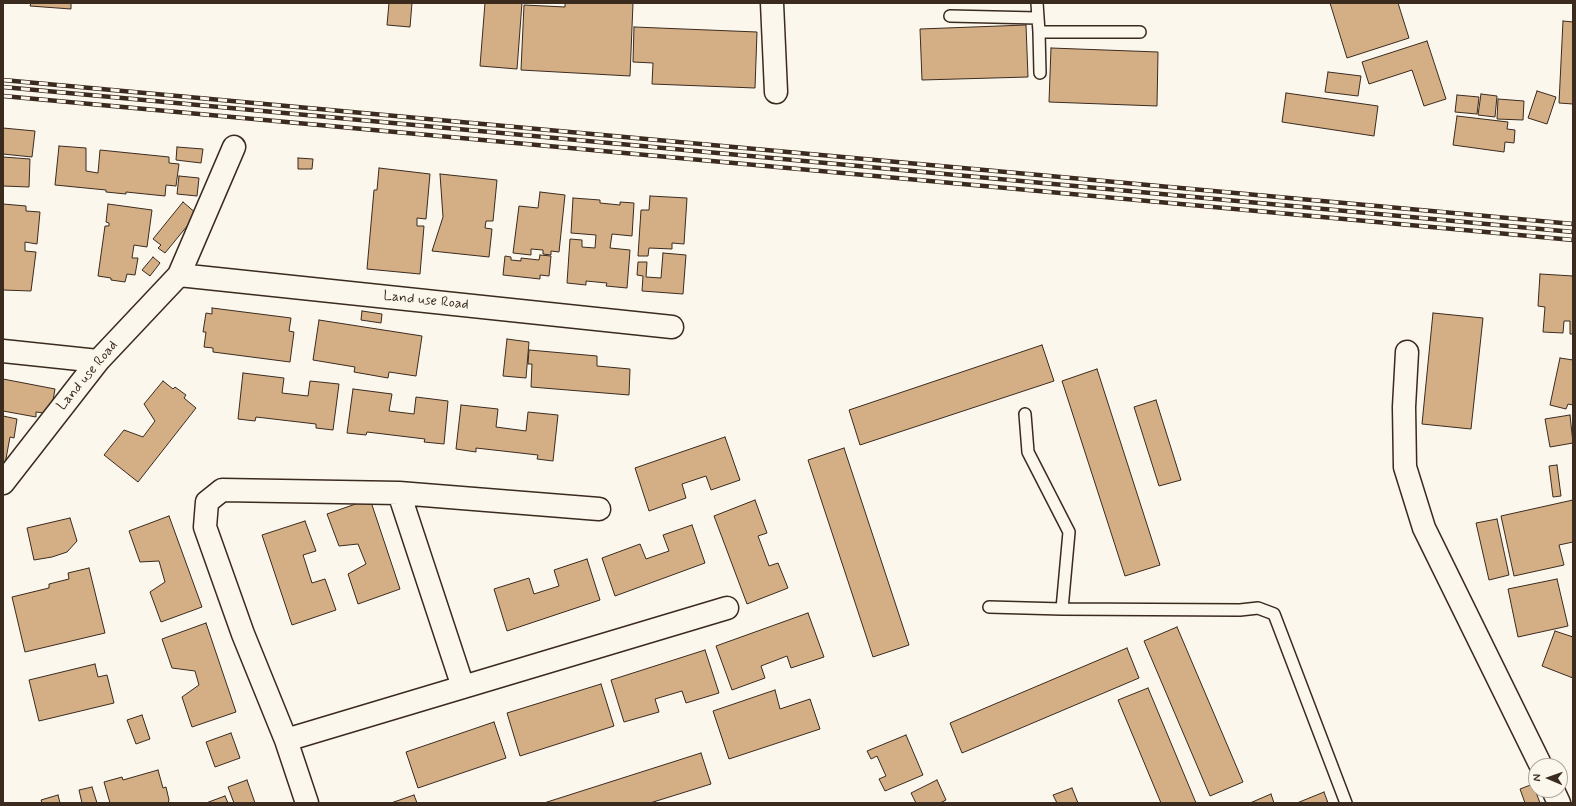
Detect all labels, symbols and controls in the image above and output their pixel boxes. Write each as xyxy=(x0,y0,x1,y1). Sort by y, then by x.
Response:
street label: Land use Road xyxy=(383,288,469,314)
street label: Land use Road xyxy=(54,338,122,414)
north arrow xyxy=(1528,758,1568,798)
text: N xyxy=(1530,774,1544,782)

